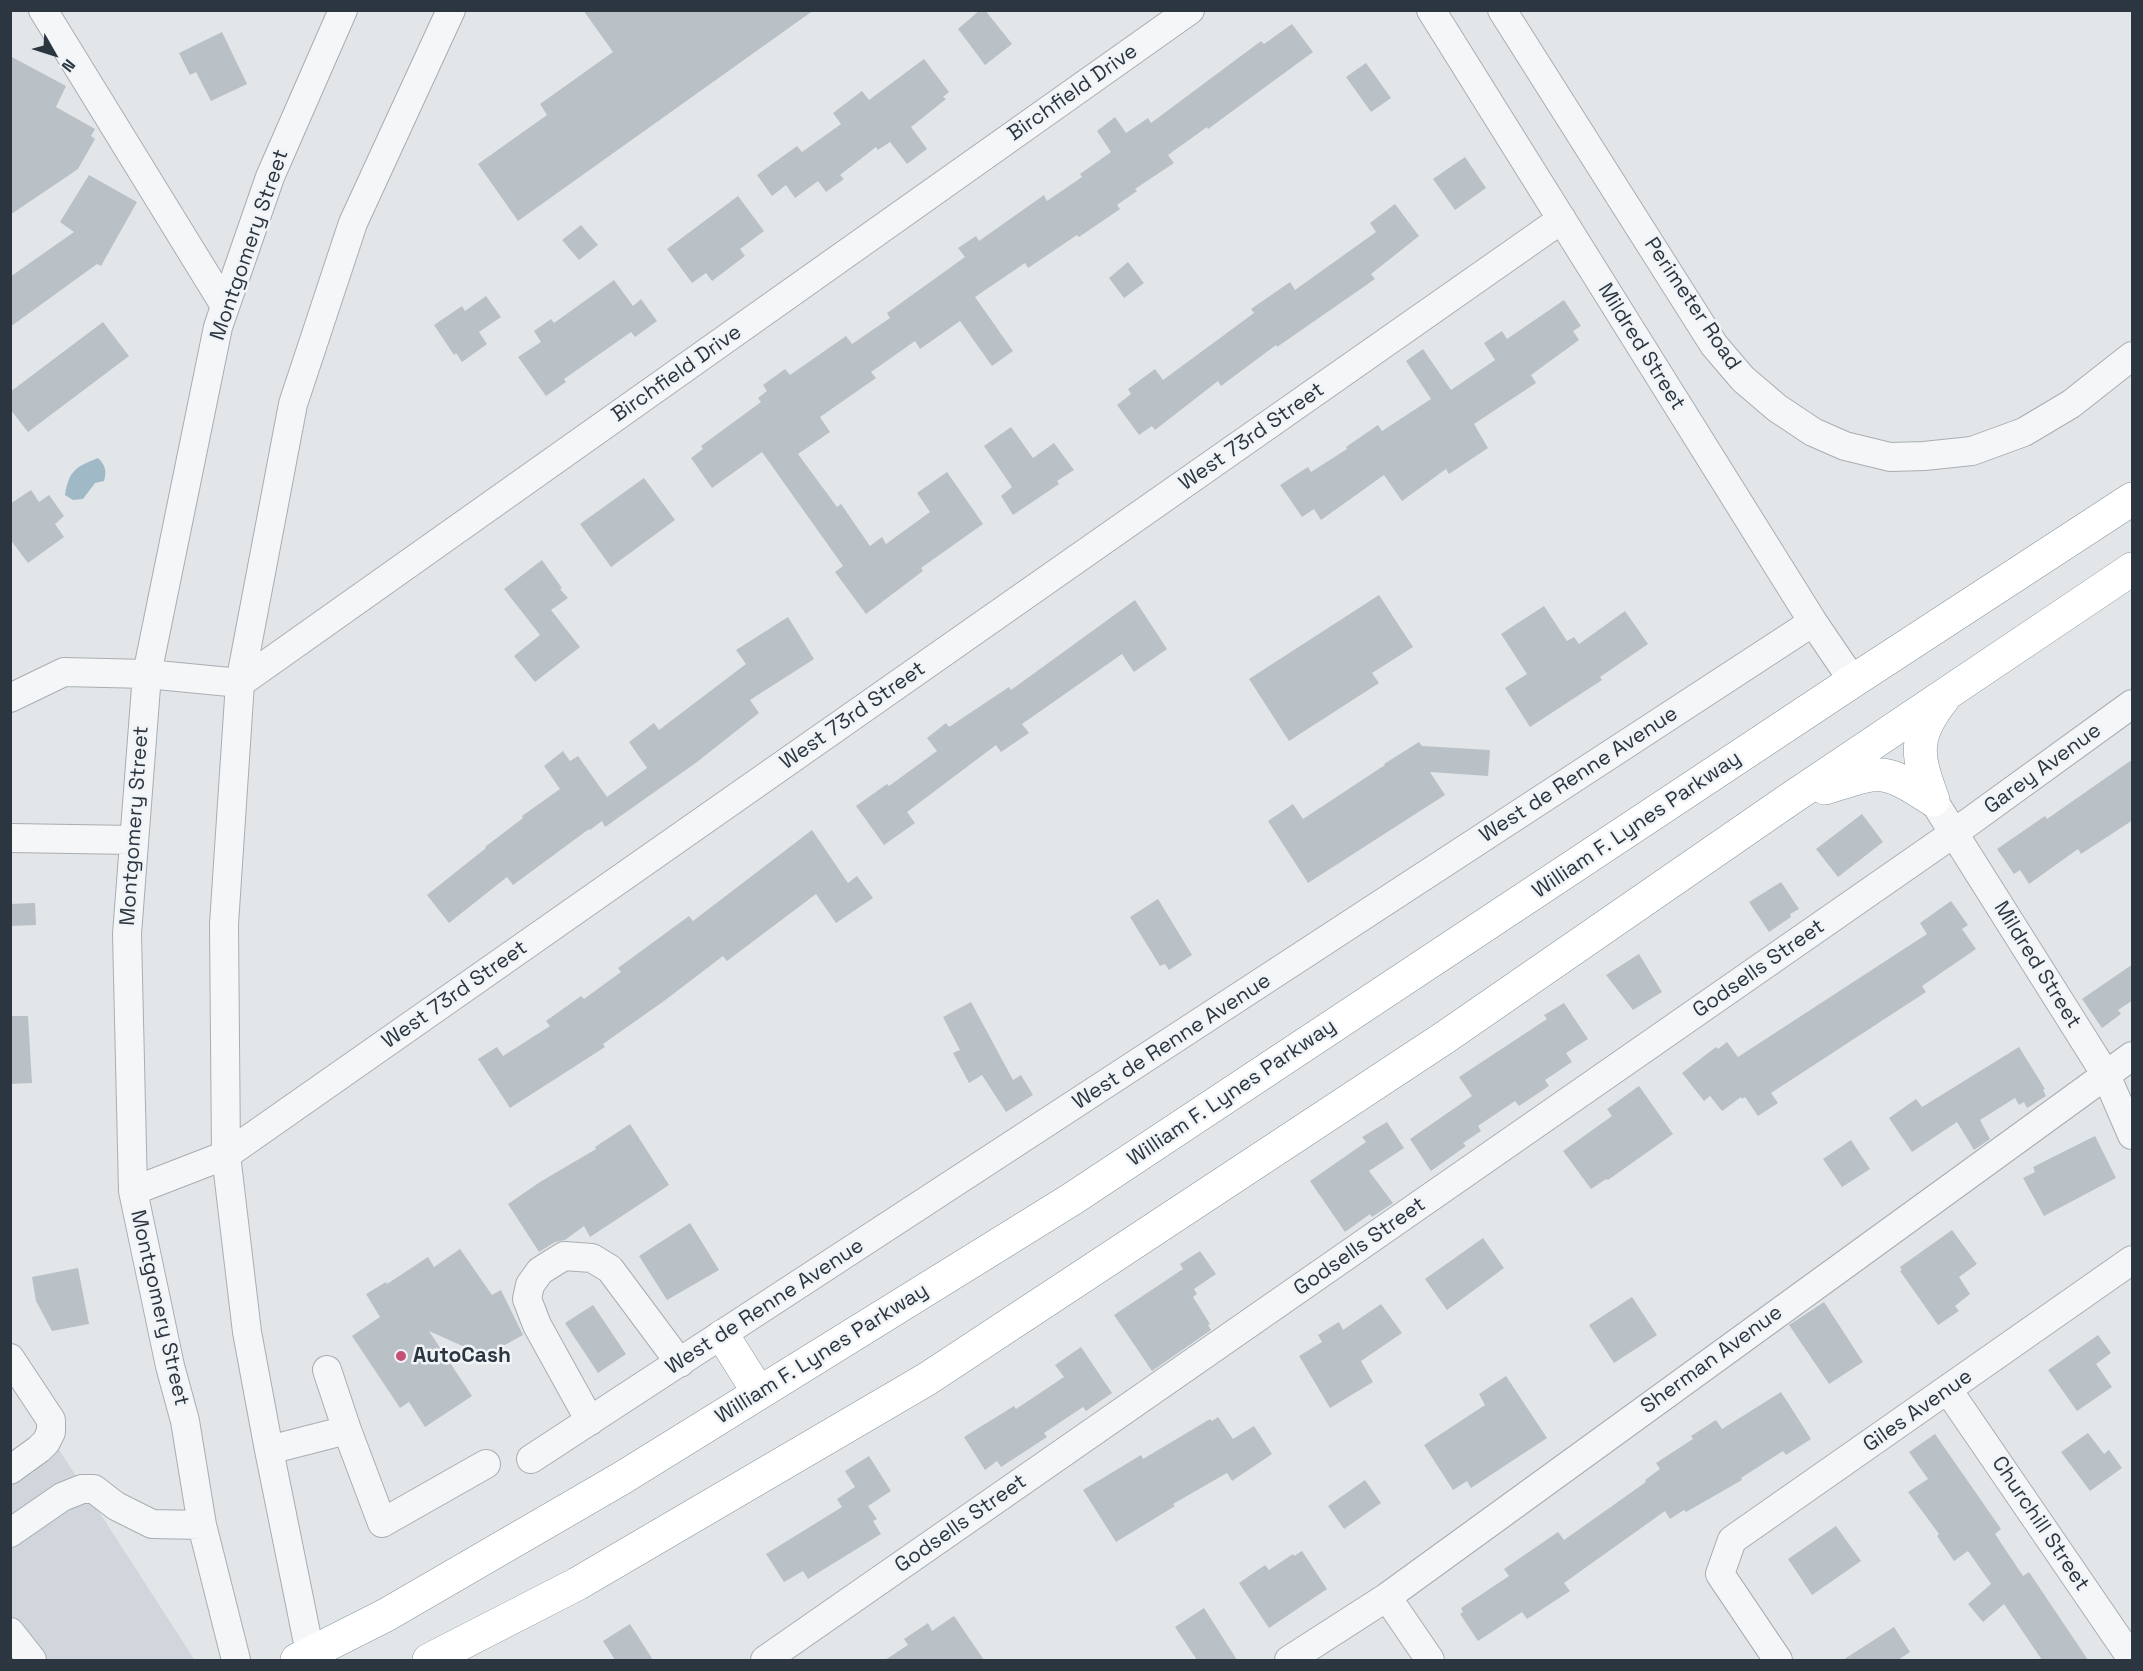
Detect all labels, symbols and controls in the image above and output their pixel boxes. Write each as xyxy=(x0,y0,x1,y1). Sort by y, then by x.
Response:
north arrow xyxy=(24,24,84,84)
street label: Birchfield Drive xyxy=(1003,39,1143,147)
text: N xyxy=(57,55,80,76)
street label: Montgomery Street xyxy=(205,146,295,344)
street label: Perimeter Road xyxy=(1638,233,1746,375)
street label: Mildred Street xyxy=(1592,279,1690,415)
street label: Birchfield Drive xyxy=(607,320,747,428)
street label: West 73rd Street xyxy=(1175,377,1329,497)
street label: West 73rd Street xyxy=(776,656,930,776)
street label: West de Renne Avenue xyxy=(1475,701,1683,849)
street label: Garey Avenue xyxy=(1980,718,2106,820)
street label: Montgomery Street xyxy=(115,725,155,927)
street label: William F. Lynes Parkway xyxy=(1528,746,1746,904)
street label: Mildred Street xyxy=(1988,897,2086,1033)
street label: Godsells Street xyxy=(1688,914,1830,1024)
street label: West 73rd Street xyxy=(378,935,532,1055)
street label: West de Renne Avenue xyxy=(1068,968,1276,1116)
street label: William F. Lynes Parkway xyxy=(1123,1014,1341,1172)
street label: Godsells Street xyxy=(1289,1192,1431,1302)
street label: Montgomery Street xyxy=(124,1208,194,1408)
street label: West de Renne Avenue xyxy=(661,1233,869,1381)
street label: William F. Lynes Parkway xyxy=(711,1278,933,1430)
street label: Sherman Avenue xyxy=(1636,1300,1788,1420)
place label: AutoCash xyxy=(413,1343,511,1369)
marker: AutoCash xyxy=(394,1349,408,1363)
street label: Giles Avenue xyxy=(1859,1364,1977,1458)
street label: Churchill Street xyxy=(1986,1452,2094,1596)
street label: Godsells Street xyxy=(890,1469,1032,1579)

